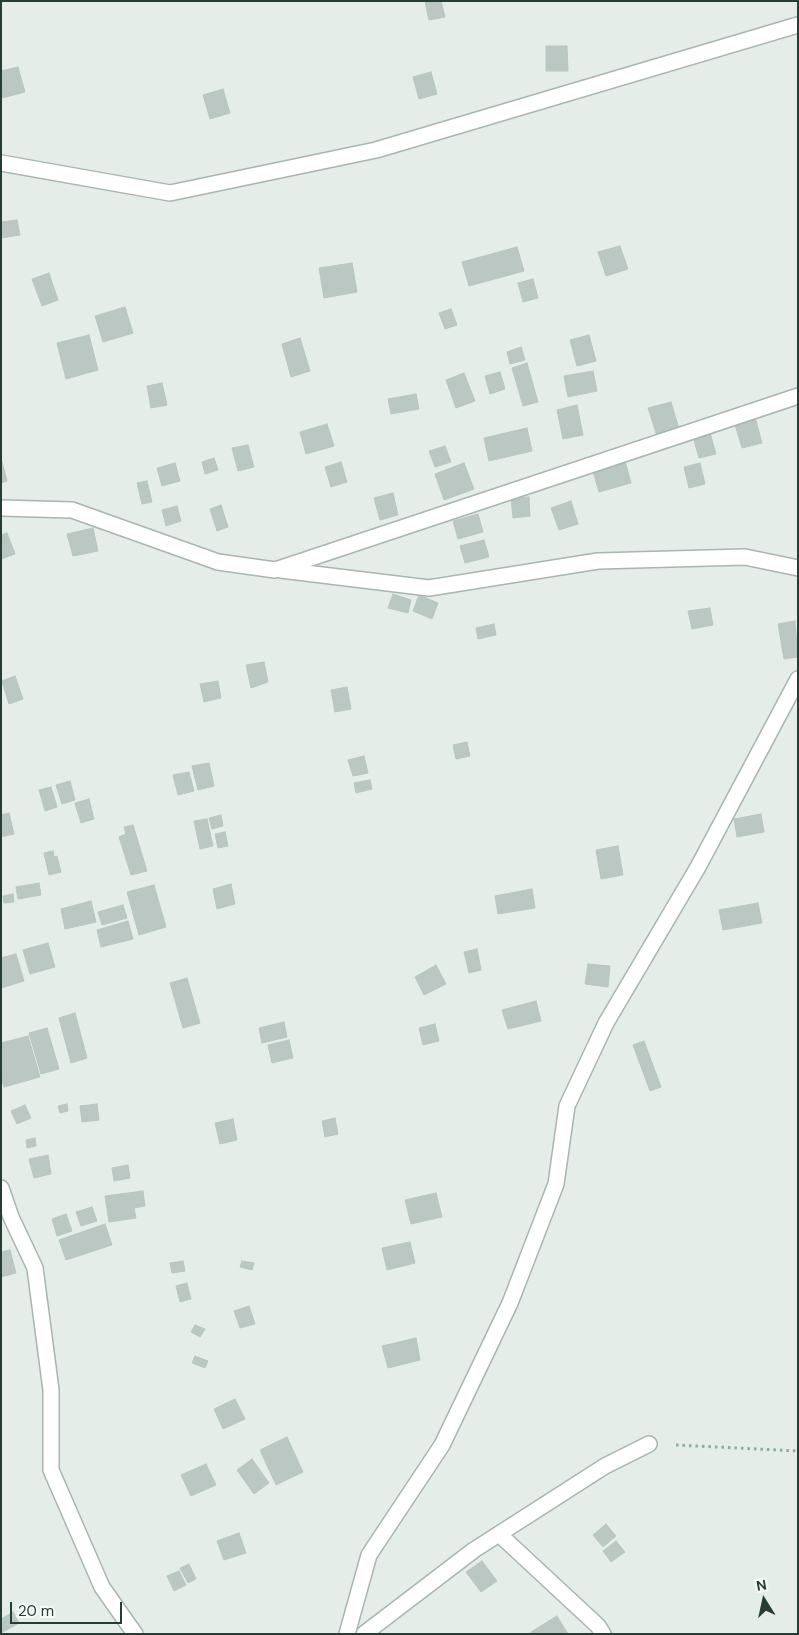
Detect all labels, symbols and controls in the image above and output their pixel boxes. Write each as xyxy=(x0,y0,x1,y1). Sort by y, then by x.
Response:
north arrow xyxy=(739,1575,789,1625)
text: N xyxy=(755,1575,768,1595)
scale bar xyxy=(12,1592,125,1624)
text: 20 m xyxy=(18,1601,54,1621)

